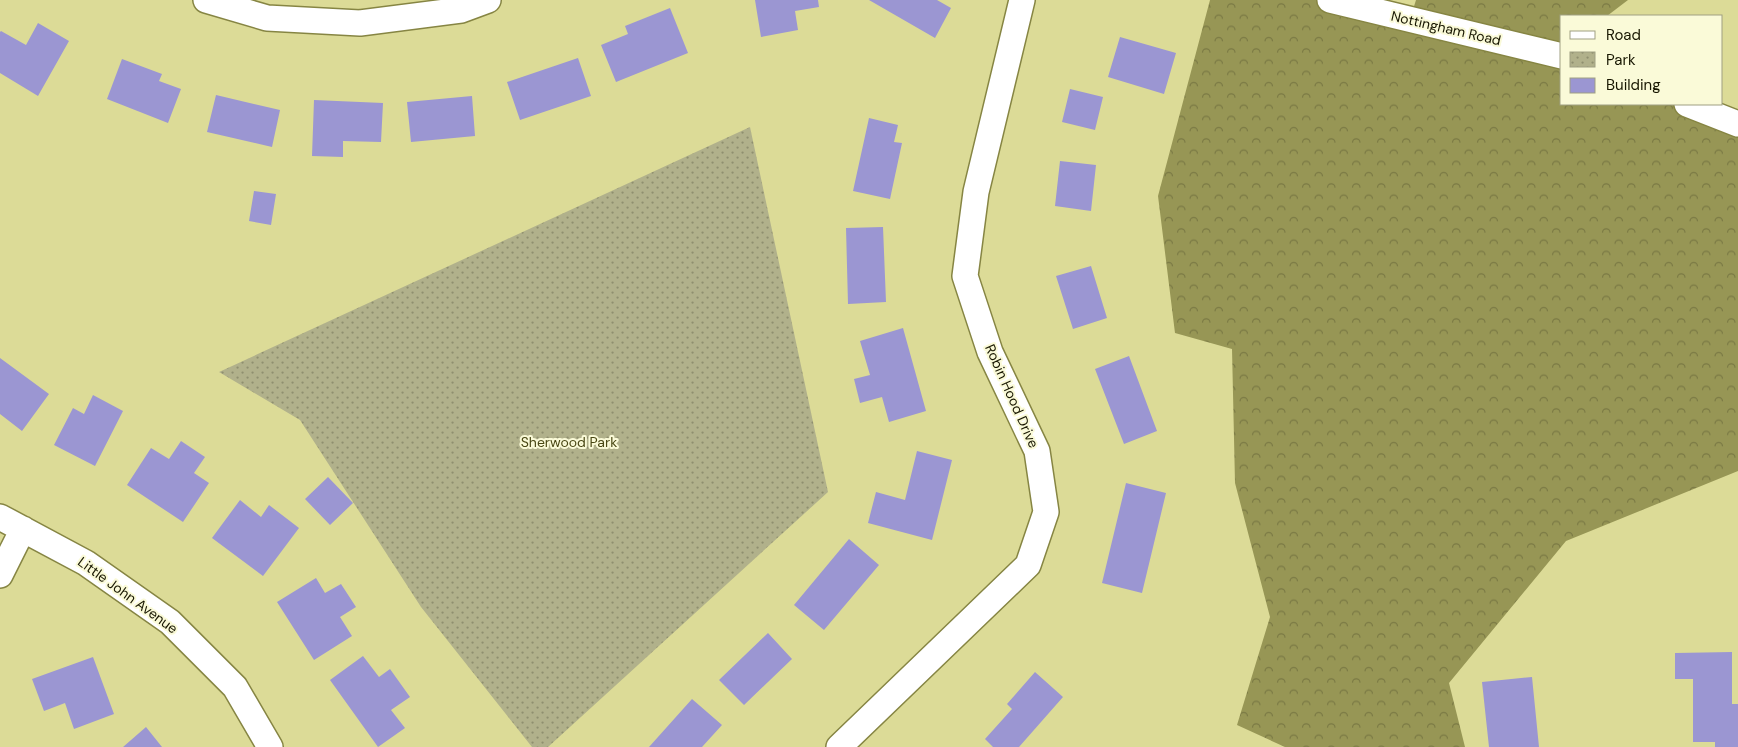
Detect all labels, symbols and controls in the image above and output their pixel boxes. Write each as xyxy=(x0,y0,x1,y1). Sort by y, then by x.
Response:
street label: Nottingham Road xyxy=(1389,7,1503,49)
legend xyxy=(1560,15,1723,105)
text: Road xyxy=(1606,25,1641,45)
text: Park xyxy=(1606,50,1636,70)
text: Building xyxy=(1606,75,1661,95)
street label: Robin Hood Drive xyxy=(981,341,1043,451)
park label: Sherwood Park xyxy=(521,433,617,451)
street label: Little John Avenue xyxy=(74,553,182,637)

